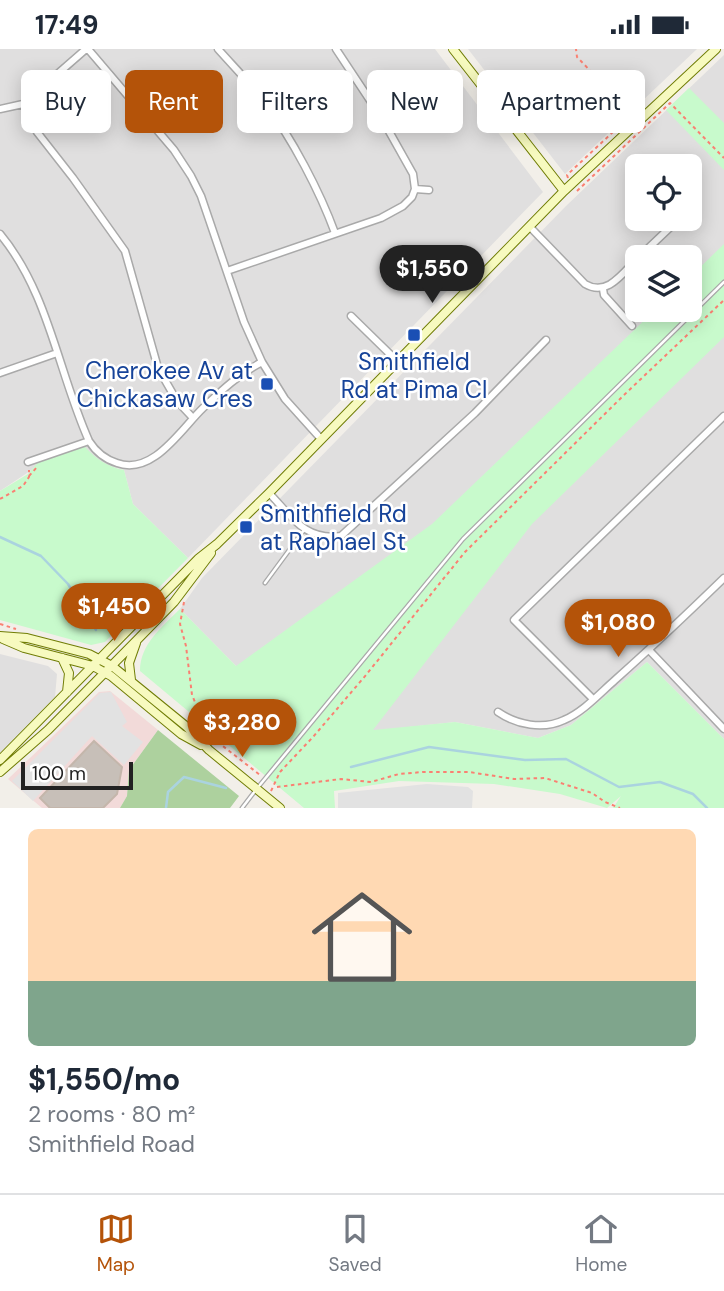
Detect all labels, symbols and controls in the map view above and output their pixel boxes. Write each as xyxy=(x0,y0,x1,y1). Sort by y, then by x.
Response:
text: 17:49 xyxy=(35,8,98,42)
chip: Buy xyxy=(21,70,111,133)
chip: Rent xyxy=(125,70,223,133)
chip: Filters xyxy=(237,70,353,133)
chip: New xyxy=(367,70,463,133)
chip: Apartment xyxy=(477,70,645,133)
map controls xyxy=(625,154,702,322)
button: locate xyxy=(625,154,702,231)
pin: $1,550 xyxy=(375,245,489,305)
button: layers xyxy=(625,245,702,322)
text: $1,550 xyxy=(396,253,468,283)
marker: Smithfield Rd at Pima Cl xyxy=(406,327,422,343)
place label: Smithfield Rd at Pima Cl xyxy=(341,346,487,405)
place label: Cherokee Av at Chickasaw Cres xyxy=(77,355,253,414)
marker: Cherokee Av at Chickasaw Cres xyxy=(259,376,275,392)
place label: Smithfield Rd at Raphael St xyxy=(260,498,407,557)
marker: Smithfield Rd at Raphael St xyxy=(238,519,254,535)
pin: $1,450 xyxy=(57,583,171,643)
text: $1,450 xyxy=(77,591,151,621)
pin: $1,080 xyxy=(561,599,675,659)
text: $1,080 xyxy=(581,607,655,637)
pin: $3,280 xyxy=(185,699,299,759)
text: $3,280 xyxy=(203,707,281,737)
scale bar xyxy=(21,759,133,791)
text: 100 m xyxy=(32,761,86,786)
icon: home xyxy=(299,874,425,1000)
text: $1,550/mo xyxy=(28,1060,180,1099)
text: 2 rooms · 80 m² xyxy=(28,1099,195,1129)
text: Smithfield Road xyxy=(28,1129,195,1159)
tab: Map xyxy=(97,1210,135,1277)
tab: Saved xyxy=(329,1210,382,1277)
tab: Home xyxy=(575,1210,627,1277)

